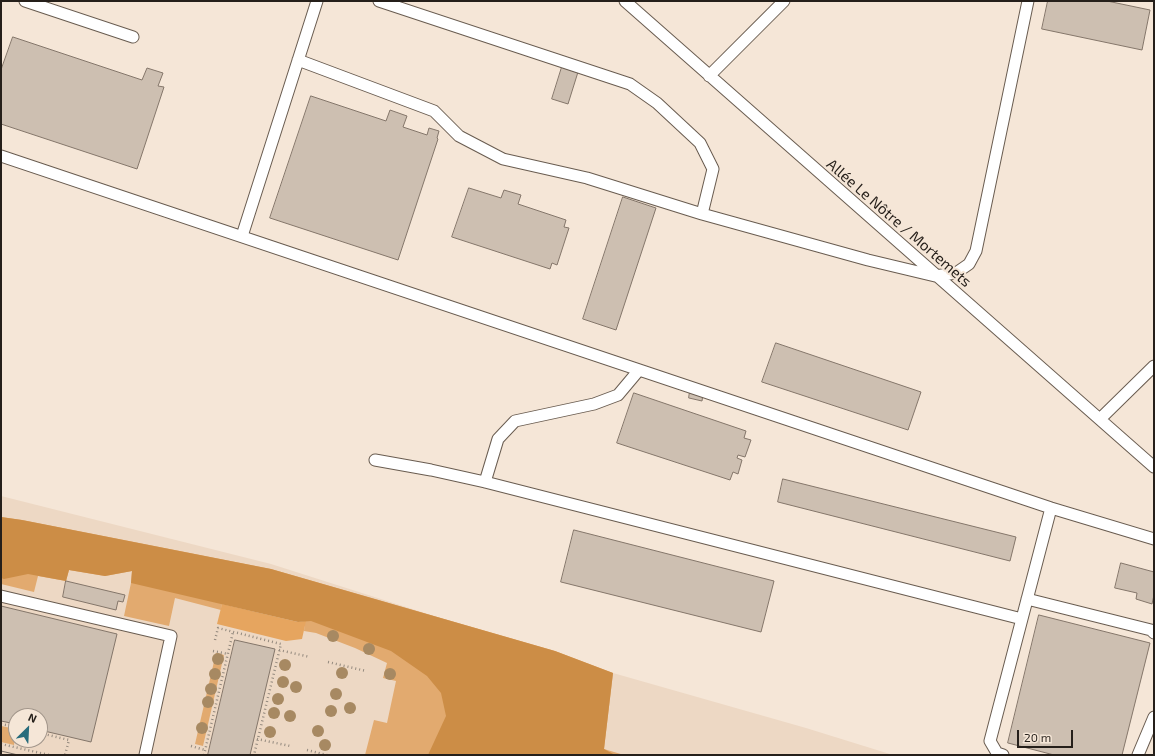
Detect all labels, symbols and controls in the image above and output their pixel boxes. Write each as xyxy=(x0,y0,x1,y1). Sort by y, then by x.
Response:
street label: Allée Le Nôtre / Mortemets xyxy=(823,155,975,291)
north arrow xyxy=(8,708,48,748)
text: N xyxy=(26,710,39,725)
scale bar xyxy=(1019,722,1075,748)
text: 20 m xyxy=(1024,730,1051,744)

